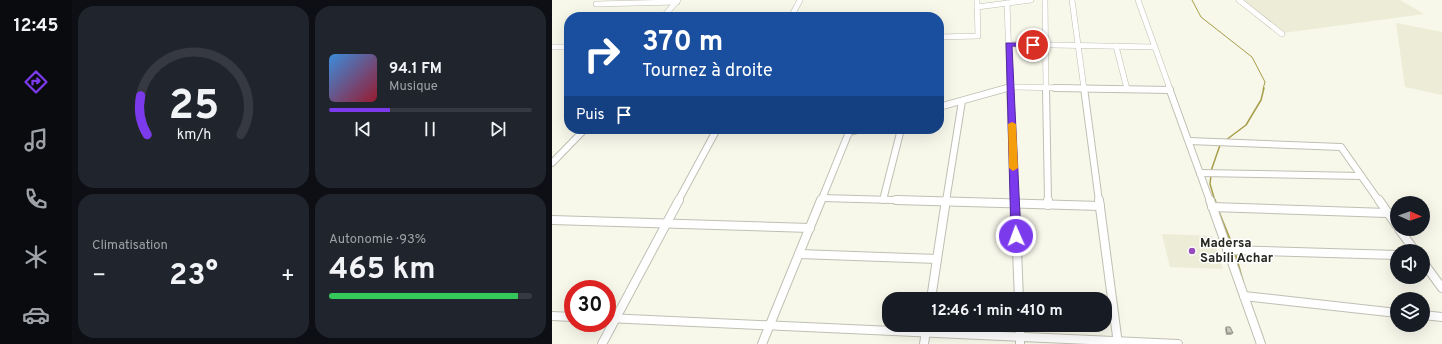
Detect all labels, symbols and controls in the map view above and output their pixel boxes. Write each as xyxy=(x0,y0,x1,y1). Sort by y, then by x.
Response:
text: 12:45 xyxy=(13,15,59,38)
text: 370 m xyxy=(642,25,723,61)
icon: right xyxy=(576,28,628,80)
pin xyxy=(1016,28,1050,62)
icon: arrive xyxy=(1022,34,1044,56)
text: 94.1 FM xyxy=(389,60,442,79)
text: Tournez à droite xyxy=(642,60,773,83)
icon: directions xyxy=(22,68,50,96)
text: Musique xyxy=(389,79,438,95)
text: 25 xyxy=(168,81,219,134)
icon: arrive xyxy=(613,104,635,126)
text: Puis xyxy=(576,106,605,125)
icon: previous xyxy=(352,118,374,140)
icon: pause xyxy=(419,118,441,140)
icon: next xyxy=(487,118,509,140)
text: km/h xyxy=(176,125,211,143)
icon: music xyxy=(22,126,50,154)
icon: phone xyxy=(22,185,50,213)
north arrow xyxy=(1390,196,1430,236)
map controls xyxy=(1390,196,1430,332)
position arrow xyxy=(995,215,1037,257)
text: Autonomie · 93% xyxy=(329,232,426,248)
place label: Madersa Sabili Achar xyxy=(1200,236,1274,267)
text: Climatisation xyxy=(92,238,168,254)
icon: climate xyxy=(22,243,50,271)
button: sound xyxy=(1390,244,1430,284)
marker: Madersa Sabili Achar xyxy=(1187,246,1197,256)
text: 465 km xyxy=(329,252,436,289)
text: 23° xyxy=(169,258,218,295)
text: − xyxy=(92,263,106,290)
text: + xyxy=(281,263,295,290)
speed limit sign: 30 xyxy=(564,280,616,332)
button: layers xyxy=(1390,292,1430,332)
icon: car xyxy=(22,301,50,329)
text: 12:46 · 1 min · 410 m xyxy=(931,302,1063,321)

